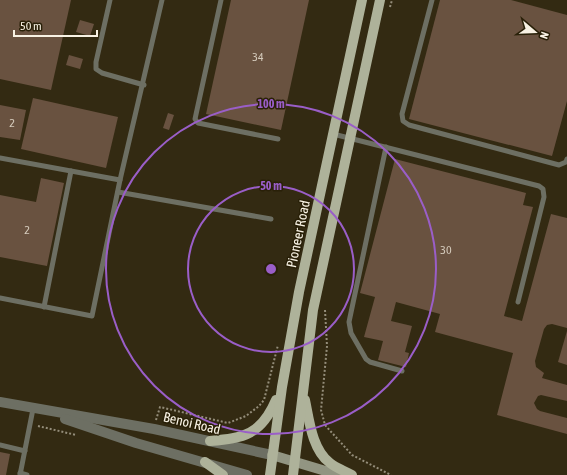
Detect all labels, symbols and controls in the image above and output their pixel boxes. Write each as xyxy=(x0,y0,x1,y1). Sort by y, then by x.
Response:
scale bar xyxy=(14,12,97,38)
north arrow xyxy=(515,12,555,52)
text: 50 m xyxy=(20,19,42,33)
text: N xyxy=(538,30,551,40)
house number: 34 xyxy=(252,50,264,64)
text: 100 m xyxy=(257,97,285,111)
house number: 2 xyxy=(9,116,15,130)
text: 50 m xyxy=(260,179,282,193)
street label: Pioneer Road xyxy=(283,199,313,269)
house number: 2 xyxy=(24,223,30,237)
house number: 30 xyxy=(440,243,452,257)
centre of rings xyxy=(264,262,278,276)
street label: Benoi Road xyxy=(162,409,222,437)

